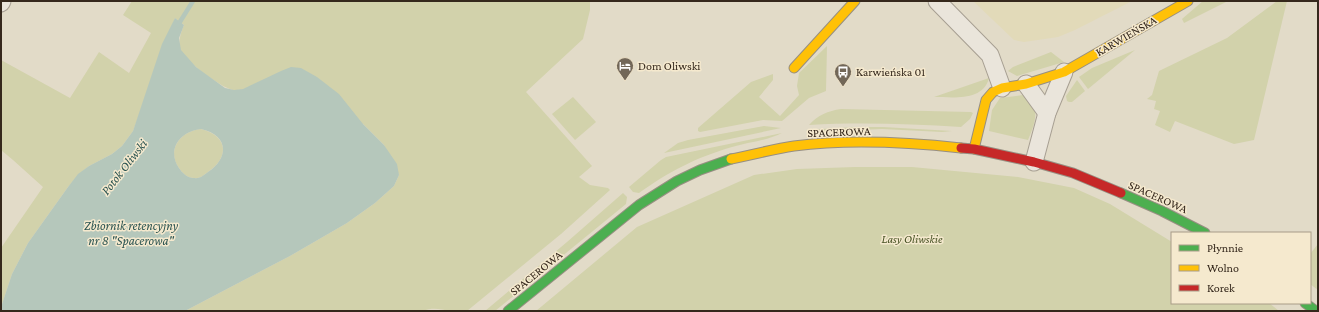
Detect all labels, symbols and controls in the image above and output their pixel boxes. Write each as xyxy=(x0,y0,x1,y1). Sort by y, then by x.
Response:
street label: KARWIEŃSKA xyxy=(1093,13,1159,59)
hotel icon: Dom Oliwski xyxy=(615,56,635,81)
place label: Dom Oliwski xyxy=(638,59,701,73)
bus stop icon: Karwieńska 01 xyxy=(833,62,853,87)
place label: Karwieńska 01 xyxy=(856,65,925,79)
street label: SPACEROWA xyxy=(807,124,871,140)
water label: Potok Oliwski xyxy=(98,136,151,198)
street label: SPACEROWA xyxy=(1126,178,1190,216)
water label: Zbiornik retencyjny nr 8 "Spacerowa" xyxy=(84,218,179,248)
park label: Lasy Oliwskie xyxy=(881,232,943,246)
legend xyxy=(1171,232,1311,304)
text: Płynnie xyxy=(1207,241,1243,255)
street label: SPACEROWA xyxy=(507,248,565,298)
text: Wolno xyxy=(1207,261,1239,275)
text: Korek xyxy=(1207,281,1235,295)

